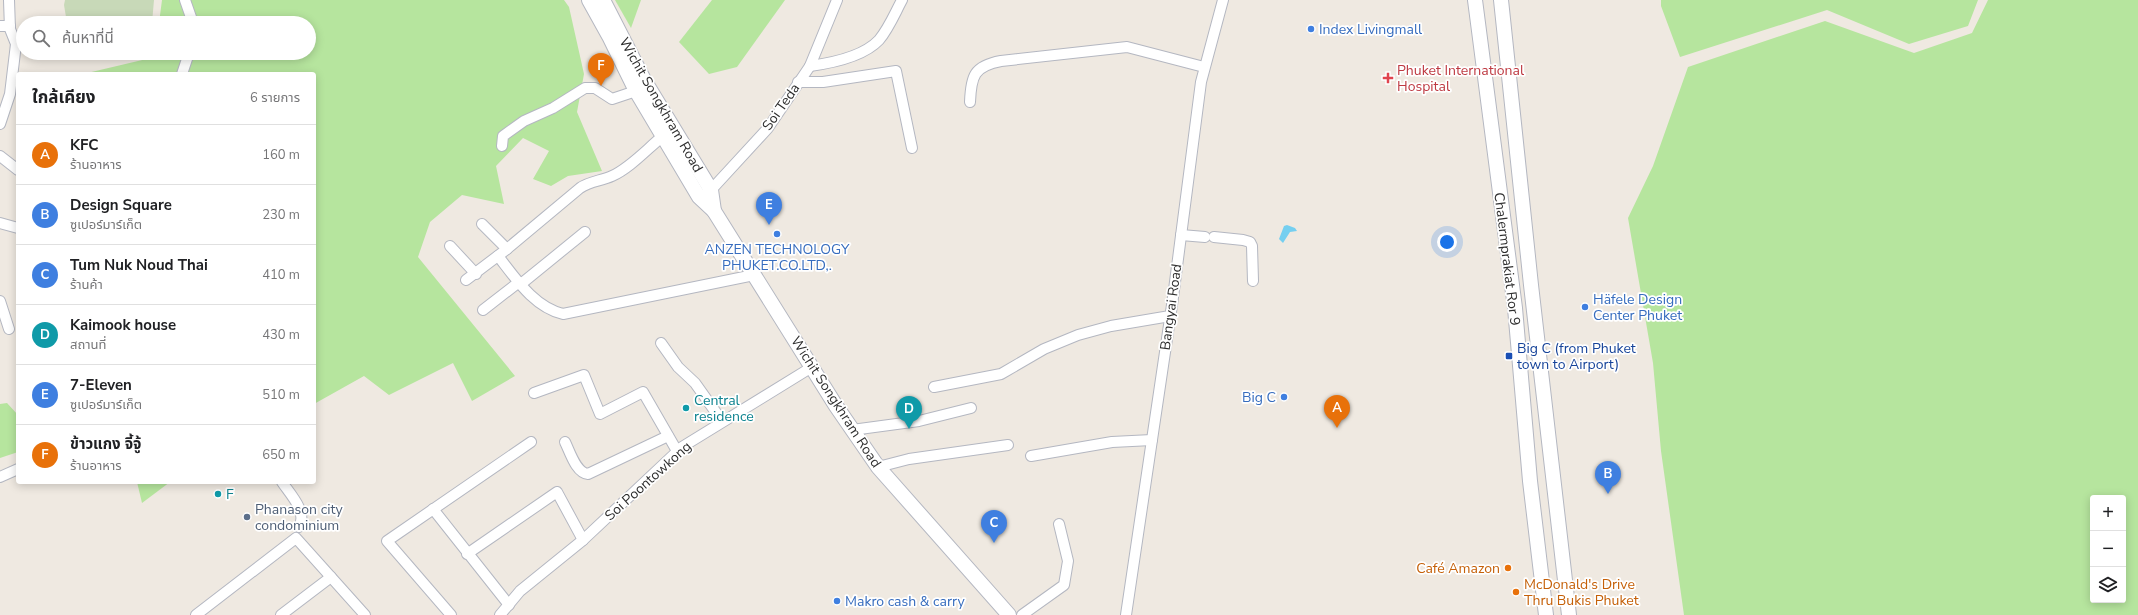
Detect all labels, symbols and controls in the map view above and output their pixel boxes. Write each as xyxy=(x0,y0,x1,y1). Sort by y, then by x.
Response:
search box xyxy=(16,16,316,60)
place label: Index Livingmall xyxy=(1319,20,1423,39)
marker: Index Livingmall xyxy=(1306,24,1316,34)
icon: search xyxy=(30,27,52,49)
text: ค้นหาที่นี่ xyxy=(62,28,114,48)
street label: Wichit Songkhram Road xyxy=(615,34,707,176)
pin: F xyxy=(588,53,614,86)
place label: Phuket International Hospital xyxy=(1397,61,1525,96)
marker: Phuket International Hospital xyxy=(1382,72,1394,84)
street label: Soi Teda xyxy=(758,80,804,134)
text: ใกล้เคียง xyxy=(32,86,95,109)
text: 6 รายการ xyxy=(250,89,300,107)
text: KFC xyxy=(70,135,98,155)
text: A xyxy=(40,146,50,164)
text: 160 m xyxy=(262,146,300,164)
text: ร้านอาหาร xyxy=(70,156,122,174)
street label: Chalermprakiat Ror 9 xyxy=(1489,191,1525,327)
pin: E xyxy=(756,192,782,225)
text: Design Square xyxy=(70,195,172,215)
text: B xyxy=(41,206,49,224)
text: 230 m xyxy=(262,206,300,224)
text: ซูเปอร์มาร์เก็ต xyxy=(70,216,142,234)
marker: ANZEN TECHNOLOGY PHUKET.CO.LTD,. xyxy=(772,229,782,239)
your location xyxy=(1437,232,1457,252)
place label: ANZEN TECHNOLOGY PHUKET.CO.LTD,. xyxy=(705,240,850,275)
text: Tum Nuk Noud Thai xyxy=(70,255,208,275)
street label: Bangyai Road xyxy=(1156,263,1186,351)
text: C xyxy=(41,266,49,284)
text: 410 m xyxy=(262,266,300,284)
text: ร้านค้า xyxy=(70,276,103,294)
place label: Häfele Design Center Phuket xyxy=(1593,290,1682,325)
marker: Häfele Design Center Phuket xyxy=(1580,302,1590,312)
text: Kaimook house xyxy=(70,315,176,335)
text: D xyxy=(40,326,50,344)
text: 430 m xyxy=(262,326,300,344)
street label: Wichit Songkhram Road xyxy=(786,333,886,471)
text: สถานที่ xyxy=(70,336,106,354)
place label: Big C (from Phuket town to Airport) xyxy=(1517,339,1636,374)
marker: Big C (from Phuket town to Airport) xyxy=(1504,351,1514,361)
text: 7-Eleven xyxy=(70,375,132,395)
text: E xyxy=(41,386,49,404)
text: 510 m xyxy=(262,386,300,404)
place label: Big C xyxy=(1242,388,1276,407)
place label: Central residence xyxy=(694,391,754,426)
marker: Big C xyxy=(1279,392,1289,402)
pin: A xyxy=(1324,395,1350,428)
text: ซูเปอร์มาร์เก็ต xyxy=(70,396,142,414)
pin: D xyxy=(896,396,922,429)
marker: Central residence xyxy=(681,403,691,413)
text: ข้าวแกง จี้จู้ xyxy=(70,434,142,454)
street label: Soi Poontowkong xyxy=(601,437,695,525)
text: F xyxy=(41,446,49,464)
text: 650 m xyxy=(262,446,300,464)
text: ร้านอาหาร xyxy=(70,457,122,475)
pin: B xyxy=(1595,461,1621,494)
place label: F xyxy=(226,485,234,504)
marker: F xyxy=(213,489,223,499)
map controls xyxy=(2090,495,2126,603)
button: + xyxy=(2090,495,2126,531)
place label: Phanason city condominium xyxy=(255,500,343,535)
pin: C xyxy=(981,510,1007,543)
marker: Phanason city condominium xyxy=(242,512,252,522)
button: − xyxy=(2090,531,2126,567)
place label: Café Amazon xyxy=(1416,559,1500,578)
marker: Café Amazon xyxy=(1503,563,1513,573)
button: layers xyxy=(2090,567,2126,603)
place label: McDonald's Drive Thru Bukis Phuket xyxy=(1524,575,1639,610)
marker: McDonald's Drive Thru Bukis Phuket xyxy=(1511,587,1521,597)
place label: Makro cash & carry xyxy=(845,592,965,611)
marker: Makro cash & carry xyxy=(832,596,842,606)

